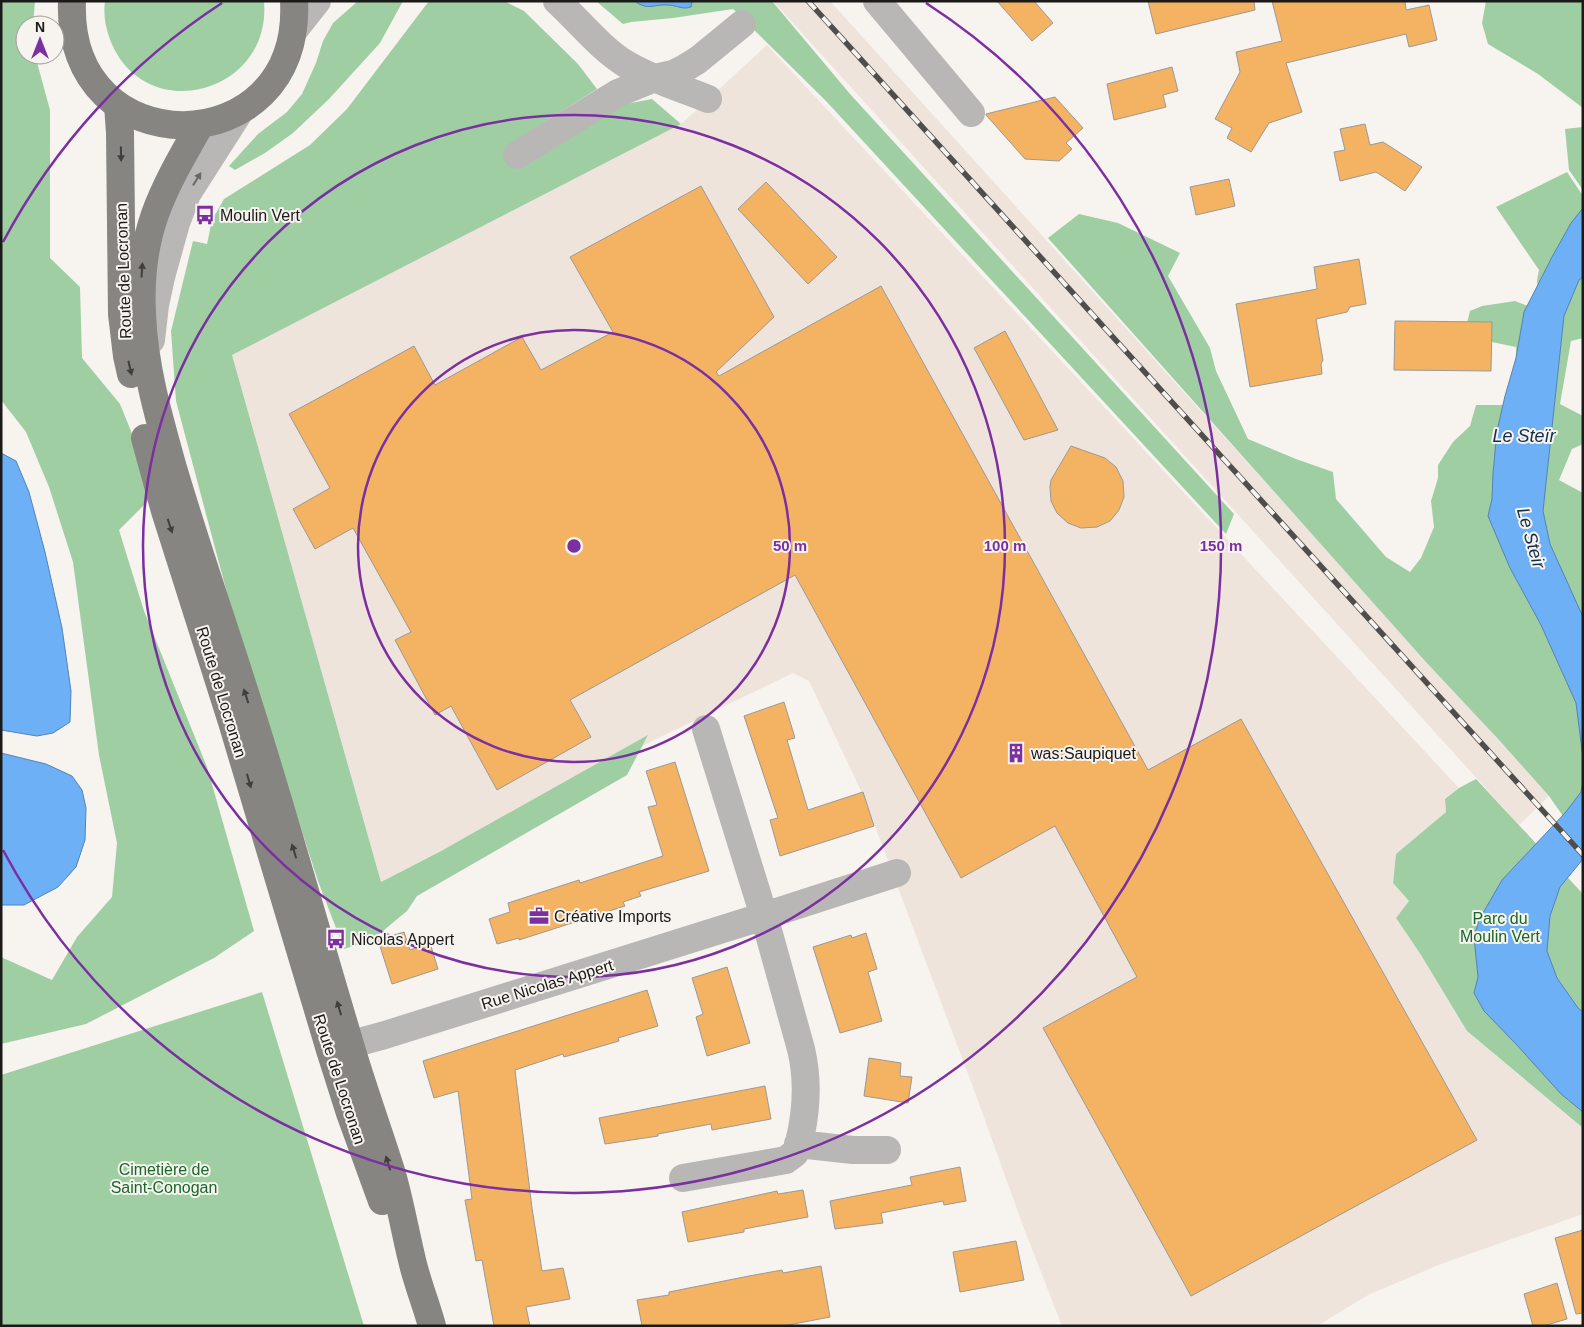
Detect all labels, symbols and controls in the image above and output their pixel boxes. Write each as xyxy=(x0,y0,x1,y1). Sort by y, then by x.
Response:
north arrow xyxy=(15,15,65,65)
text: N xyxy=(35,19,45,35)
one-way arrow xyxy=(117,146,125,162)
one-way arrow xyxy=(192,172,201,185)
street label: Route de Locronan xyxy=(113,203,134,339)
bus stop icon: Moulin Vert xyxy=(194,204,216,226)
place label: Moulin Vert xyxy=(220,207,301,224)
one-way arrow xyxy=(138,262,146,278)
one-way arrow xyxy=(126,361,134,377)
water label: Le Steïr xyxy=(1492,426,1557,446)
water label: Le Steir xyxy=(1513,505,1549,572)
one-way arrow xyxy=(166,518,174,533)
centre of rings xyxy=(565,537,583,555)
text: 50 m xyxy=(773,537,807,554)
text: 100 m xyxy=(984,537,1026,554)
text: 150 m xyxy=(1200,537,1242,554)
street label: Route de Locronan xyxy=(193,625,250,760)
one-way arrow xyxy=(242,689,250,704)
building icon: was:Saupiquet xyxy=(1005,742,1027,764)
place label: was:Saupiquet xyxy=(1030,745,1137,762)
one-way arrow xyxy=(246,774,254,789)
one-way arrow xyxy=(290,844,298,859)
office icon: Créative Imports xyxy=(528,905,550,927)
place label: Créative Imports xyxy=(554,908,671,925)
park label: Parc du Moulin Vert xyxy=(1460,910,1541,945)
bus stop icon: Nicolas Appert xyxy=(325,928,347,950)
place label: Nicolas Appert xyxy=(351,931,455,948)
street label: Rue Nicolas Appert xyxy=(479,956,616,1013)
one-way arrow xyxy=(335,1000,343,1015)
street label: Route de Locronan xyxy=(310,1012,369,1147)
one-way arrow xyxy=(384,1155,392,1170)
park label: Cimetière de Saint-Conogan xyxy=(111,1161,217,1196)

